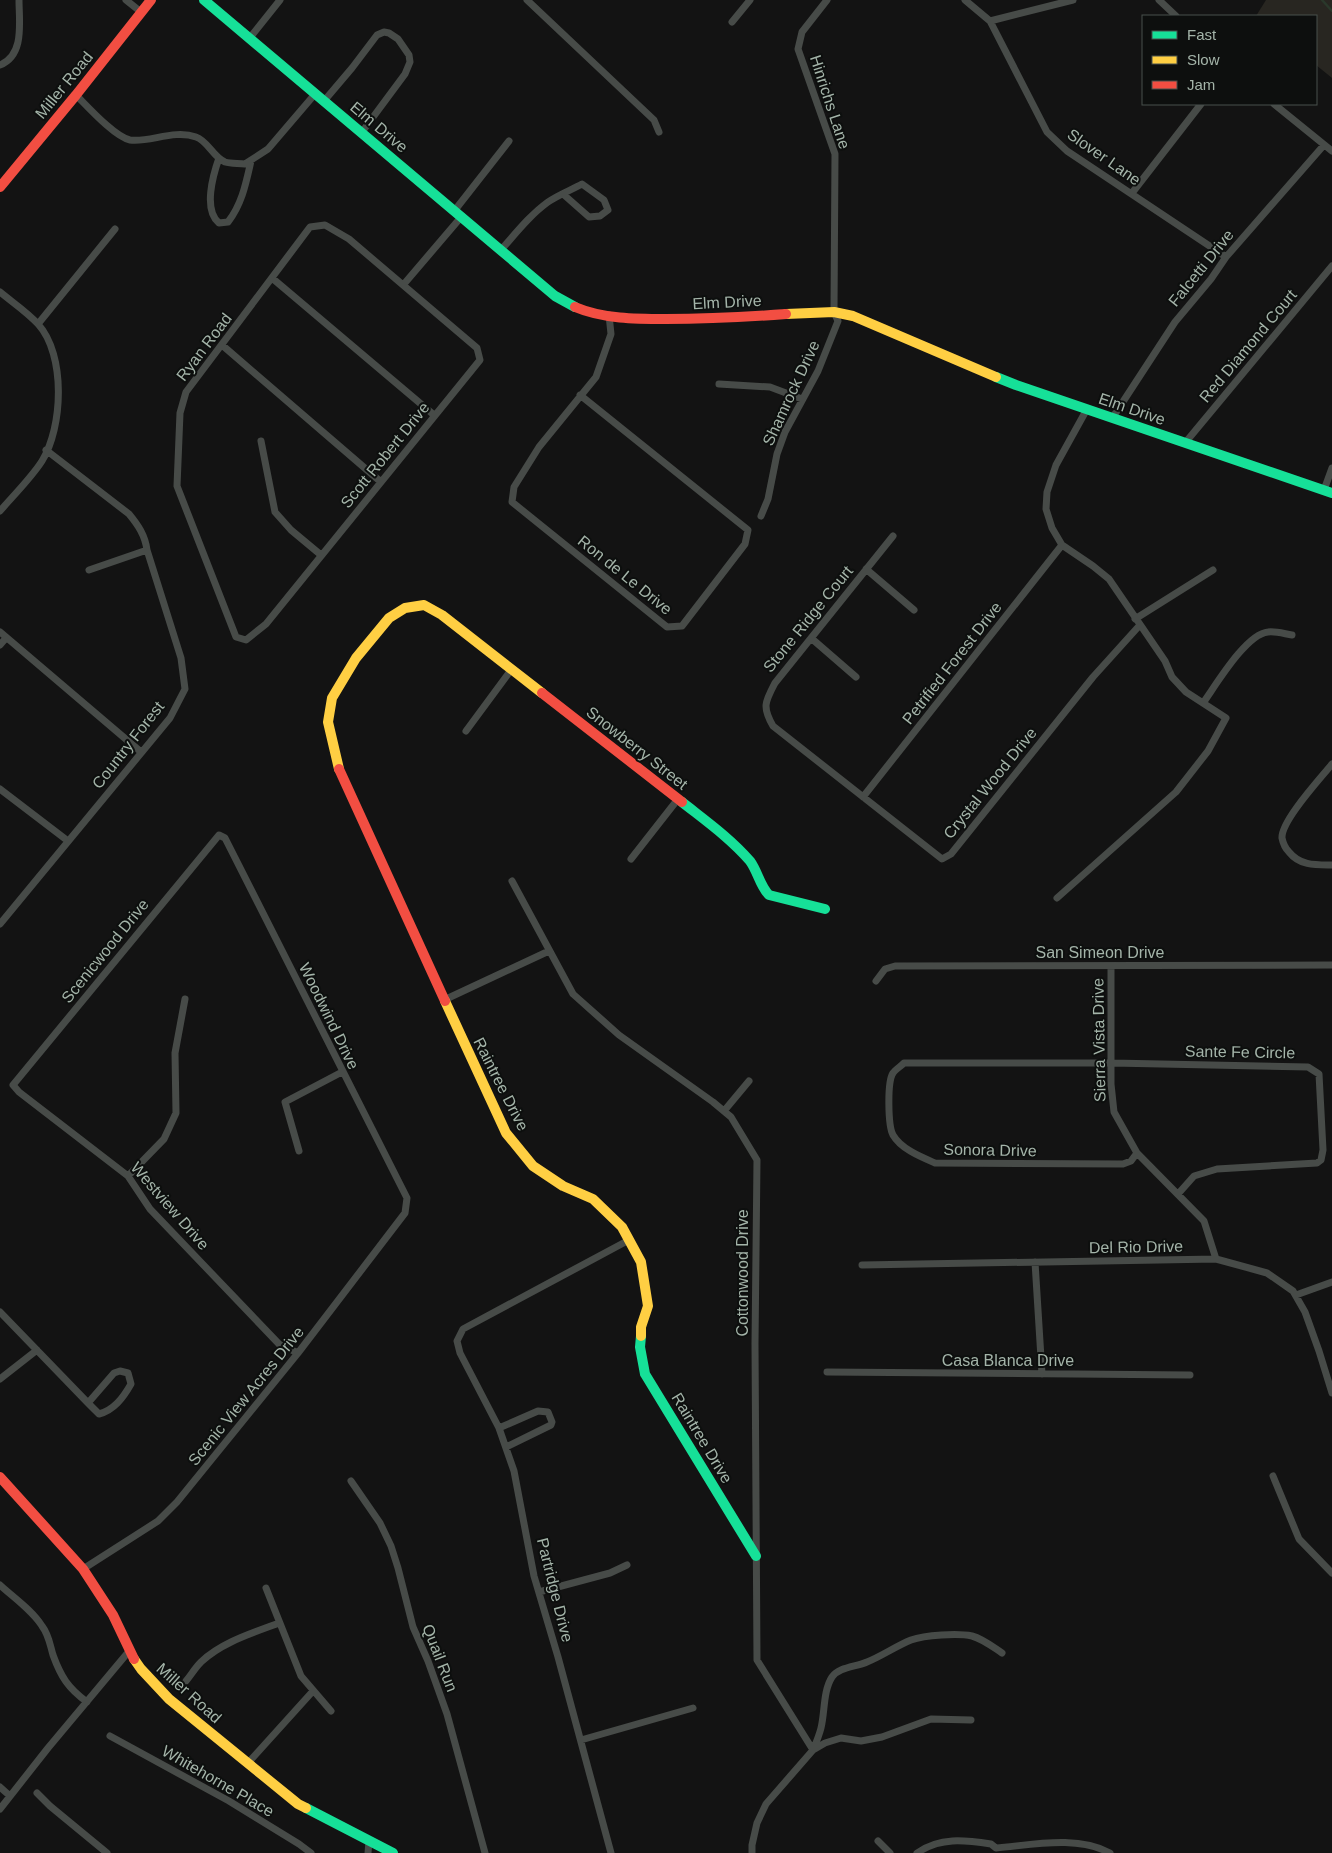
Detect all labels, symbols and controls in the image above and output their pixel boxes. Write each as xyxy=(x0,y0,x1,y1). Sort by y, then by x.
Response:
legend xyxy=(1142,15,1317,105)
text: Fast xyxy=(1187,26,1217,43)
street label: Miller Road xyxy=(32,48,96,122)
text: Slow xyxy=(1187,51,1220,68)
street label: Hinrichs Lane xyxy=(807,53,853,151)
text: Jam xyxy=(1187,76,1215,93)
street label: Elm Drive xyxy=(347,98,411,156)
street label: Slover Lane xyxy=(1064,126,1144,189)
street label: Falcetti Drive xyxy=(1165,226,1237,310)
street label: Red Diamond Court xyxy=(1196,286,1300,406)
street label: Elm Drive xyxy=(692,292,762,312)
street label: Ryan Road xyxy=(173,310,235,384)
street label: Shamrock Drive xyxy=(759,338,823,448)
street label: Elm Drive xyxy=(1096,390,1168,428)
street label: Scott Robert Drive xyxy=(337,399,433,511)
street label: Ron de Le Drive xyxy=(575,532,675,618)
street label: Stone Ridge Court xyxy=(760,562,856,676)
street label: Petrified Forest Drive xyxy=(899,598,1005,727)
street label: Country Forest xyxy=(89,698,168,792)
street label: Snowberry Street xyxy=(583,703,691,793)
street label: Crystal Wood Drive xyxy=(940,724,1040,842)
street label: Scenicwood Drive xyxy=(58,896,152,1006)
street label: San Simeon Drive xyxy=(1036,944,1165,961)
street label: Woodwind Drive xyxy=(296,960,362,1072)
street label: Sierra Vista Drive xyxy=(1089,978,1109,1102)
street label: Raintree Drive xyxy=(470,1035,532,1134)
street label: Sante Fe Circle xyxy=(1185,1043,1295,1061)
street label: Sonora Drive xyxy=(943,1141,1037,1159)
street label: Westview Drive xyxy=(128,1159,213,1253)
street label: Cottonwood Drive xyxy=(734,1209,751,1337)
street label: Del Rio Drive xyxy=(1089,1238,1183,1256)
street label: Scenic View Acres Drive xyxy=(185,1323,307,1469)
street label: Casa Blanca Drive xyxy=(942,1352,1074,1369)
street label: Raintree Drive xyxy=(668,1390,736,1486)
street label: Partridge Drive xyxy=(534,1536,576,1644)
street label: Quail Run xyxy=(419,1622,461,1694)
street label: Miller Road xyxy=(153,1660,225,1726)
street label: Whitehorne Place xyxy=(159,1742,277,1820)

